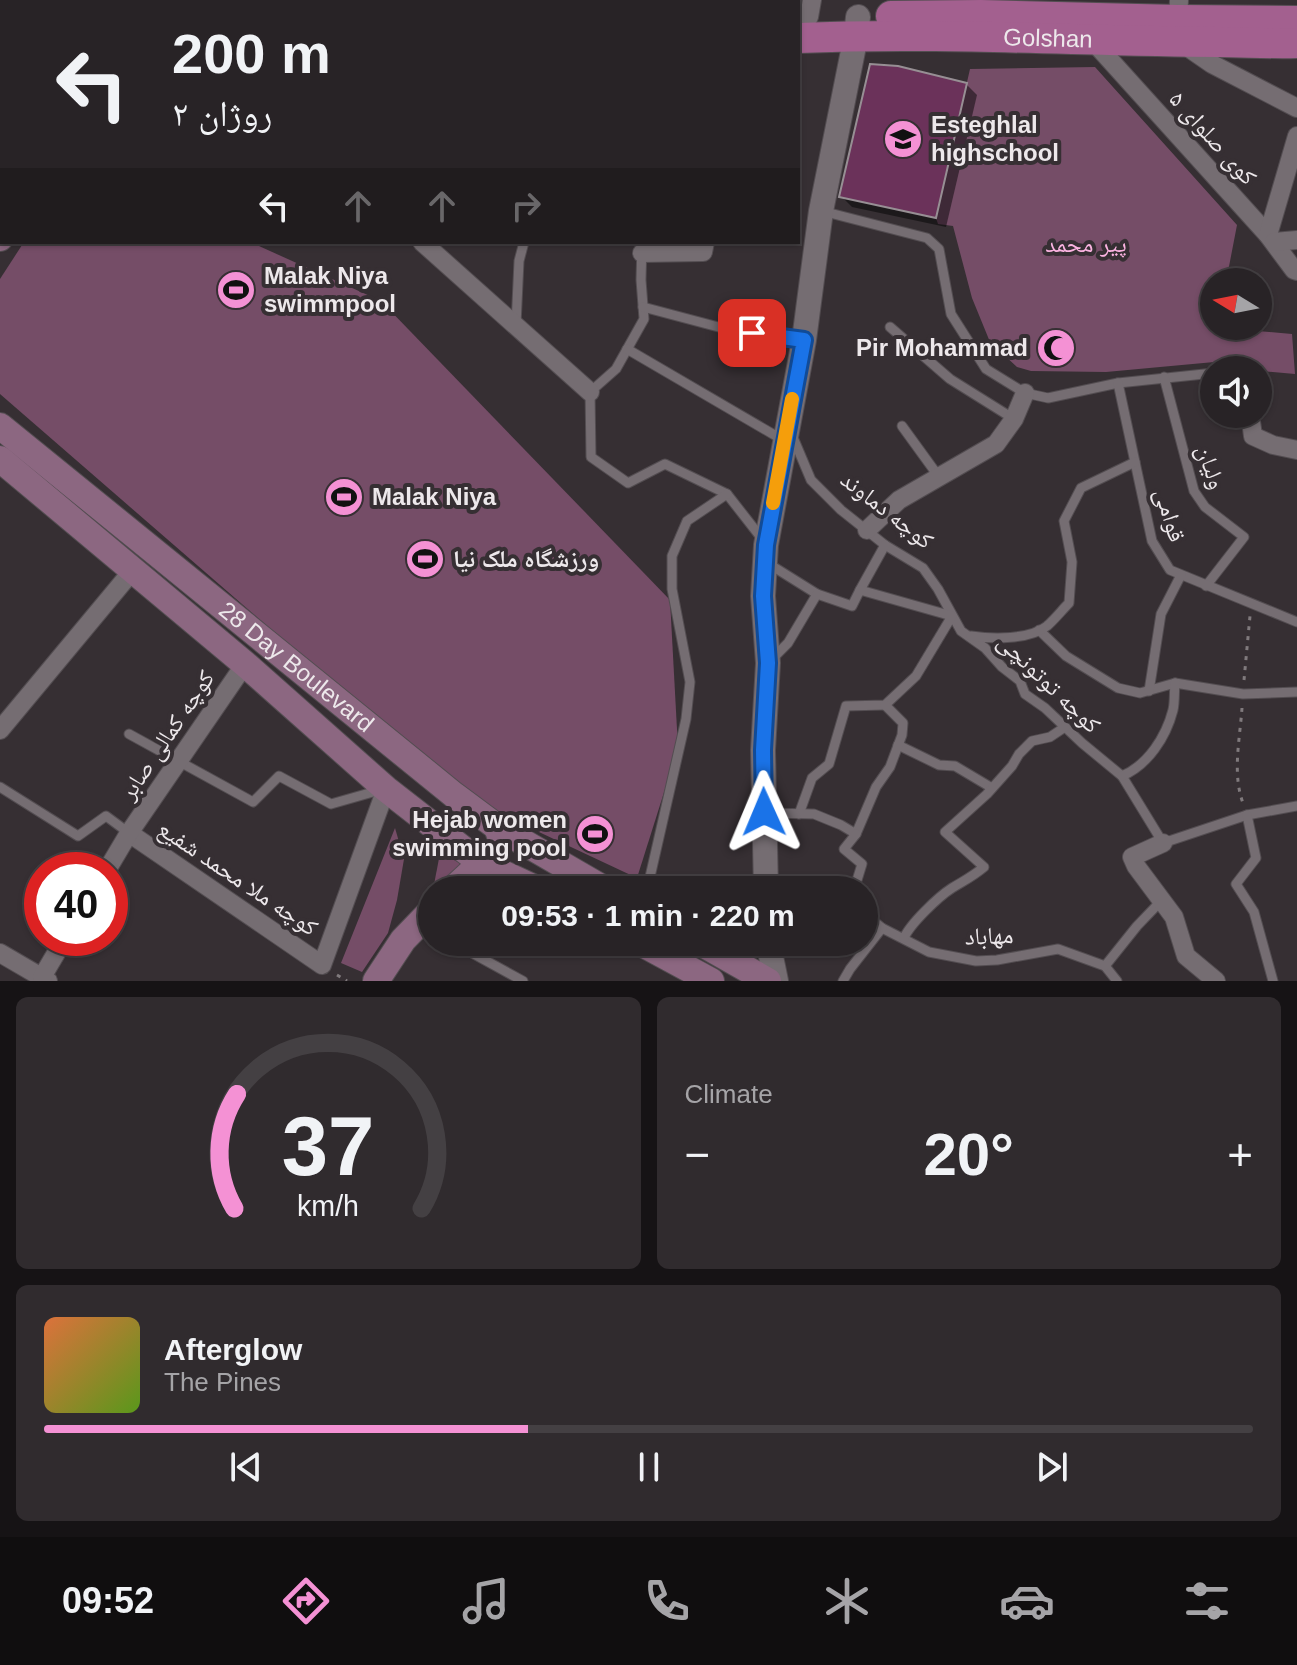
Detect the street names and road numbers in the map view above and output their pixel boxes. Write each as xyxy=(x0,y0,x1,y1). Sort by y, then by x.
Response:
street label: Golshan xyxy=(1003,23,1093,53)
street label: کوی صلوای ۵ xyxy=(1164,85,1262,191)
street label: ولیان xyxy=(1190,441,1232,493)
street label: کوچه دماوند xyxy=(835,465,939,555)
street label: قوامی xyxy=(1149,485,1191,545)
street label: 28 Day Boulevard xyxy=(214,596,379,737)
street label: کوچه توتونچی xyxy=(992,627,1106,739)
street label: کوچه کمالی صابر xyxy=(113,665,220,806)
street label: کوچه ملا محمد شفیع xyxy=(152,814,323,943)
street label: مهاباد xyxy=(964,921,1014,951)

